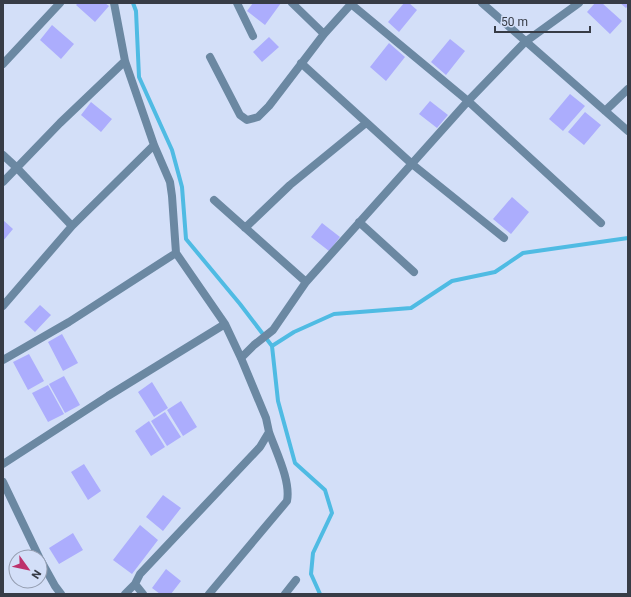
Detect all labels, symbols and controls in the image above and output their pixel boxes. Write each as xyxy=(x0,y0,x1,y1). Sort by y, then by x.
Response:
scale bar xyxy=(495,8,590,34)
text: 50 m xyxy=(501,15,528,29)
north arrow xyxy=(8,549,48,589)
text: N xyxy=(28,567,44,581)

